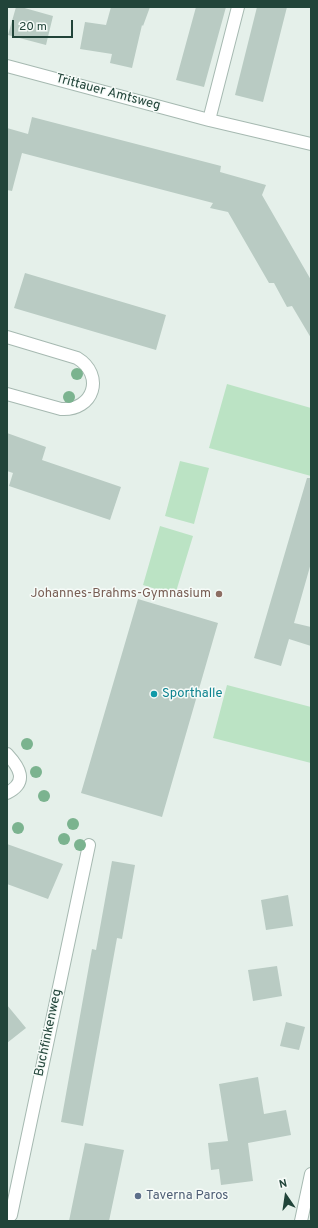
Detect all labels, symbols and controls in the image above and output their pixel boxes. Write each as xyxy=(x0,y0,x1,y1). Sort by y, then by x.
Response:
scale bar xyxy=(14,12,75,38)
text: 20 m xyxy=(19,19,47,35)
street label: Trittauer Amtsweg xyxy=(54,72,162,114)
place label: Johannes-Brahms-Gymnasium xyxy=(30,586,211,602)
marker: Johannes-Brahms-Gymnasium xyxy=(214,589,224,599)
place label: Sporthalle xyxy=(162,686,222,702)
marker: Sporthalle xyxy=(149,689,159,699)
street label: Buchfinkenweg xyxy=(32,988,66,1078)
north arrow xyxy=(266,1176,306,1216)
text: N xyxy=(278,1177,289,1192)
place label: Taverna Paros xyxy=(146,1188,228,1204)
marker: Taverna Paros xyxy=(133,1191,143,1201)

